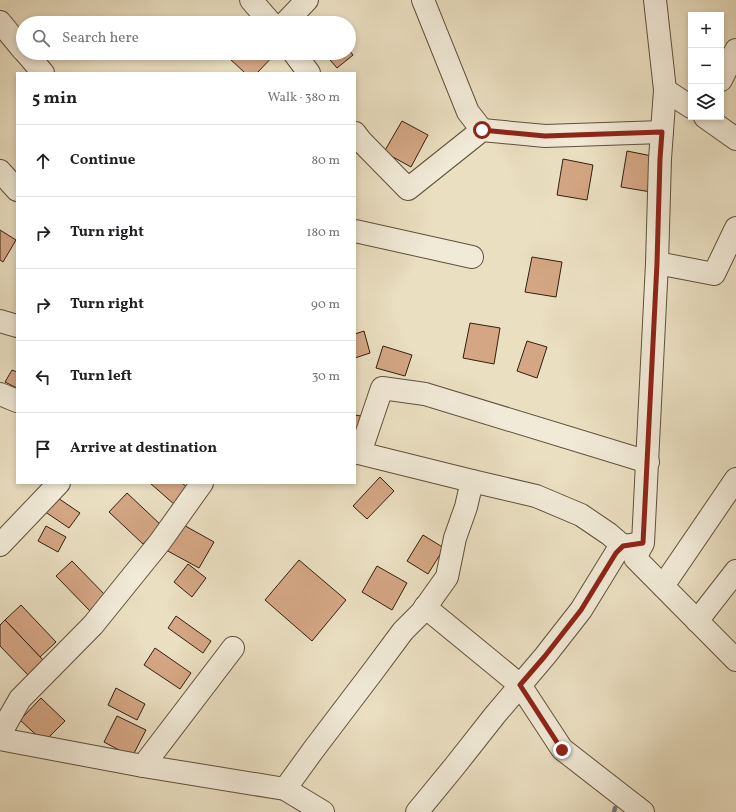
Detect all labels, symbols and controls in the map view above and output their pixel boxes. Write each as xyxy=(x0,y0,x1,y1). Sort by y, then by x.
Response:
map controls xyxy=(688,12,724,120)
button: + xyxy=(688,12,724,48)
search box xyxy=(16,16,356,60)
icon: search xyxy=(30,27,52,49)
text: Search here xyxy=(62,28,139,49)
button: − xyxy=(688,48,724,84)
button: layers xyxy=(688,84,724,120)
text: 5 min xyxy=(32,87,77,110)
text: Walk · 380 m xyxy=(267,89,340,107)
route start xyxy=(473,121,491,139)
icon: ahead xyxy=(32,150,54,172)
text: Continue xyxy=(70,150,135,171)
text: 80 m xyxy=(311,152,340,170)
icon: right xyxy=(32,222,54,244)
text: Turn right xyxy=(70,222,144,243)
text: 180 m xyxy=(306,224,340,242)
icon: right xyxy=(32,294,54,316)
text: Turn right xyxy=(70,294,144,315)
text: 90 m xyxy=(311,296,340,314)
icon: left xyxy=(32,366,54,388)
text: Turn left xyxy=(70,366,132,387)
text: 30 m xyxy=(312,368,340,386)
icon: arrive xyxy=(32,438,54,460)
text: Arrive at destination xyxy=(70,438,217,459)
route end xyxy=(553,741,571,759)

